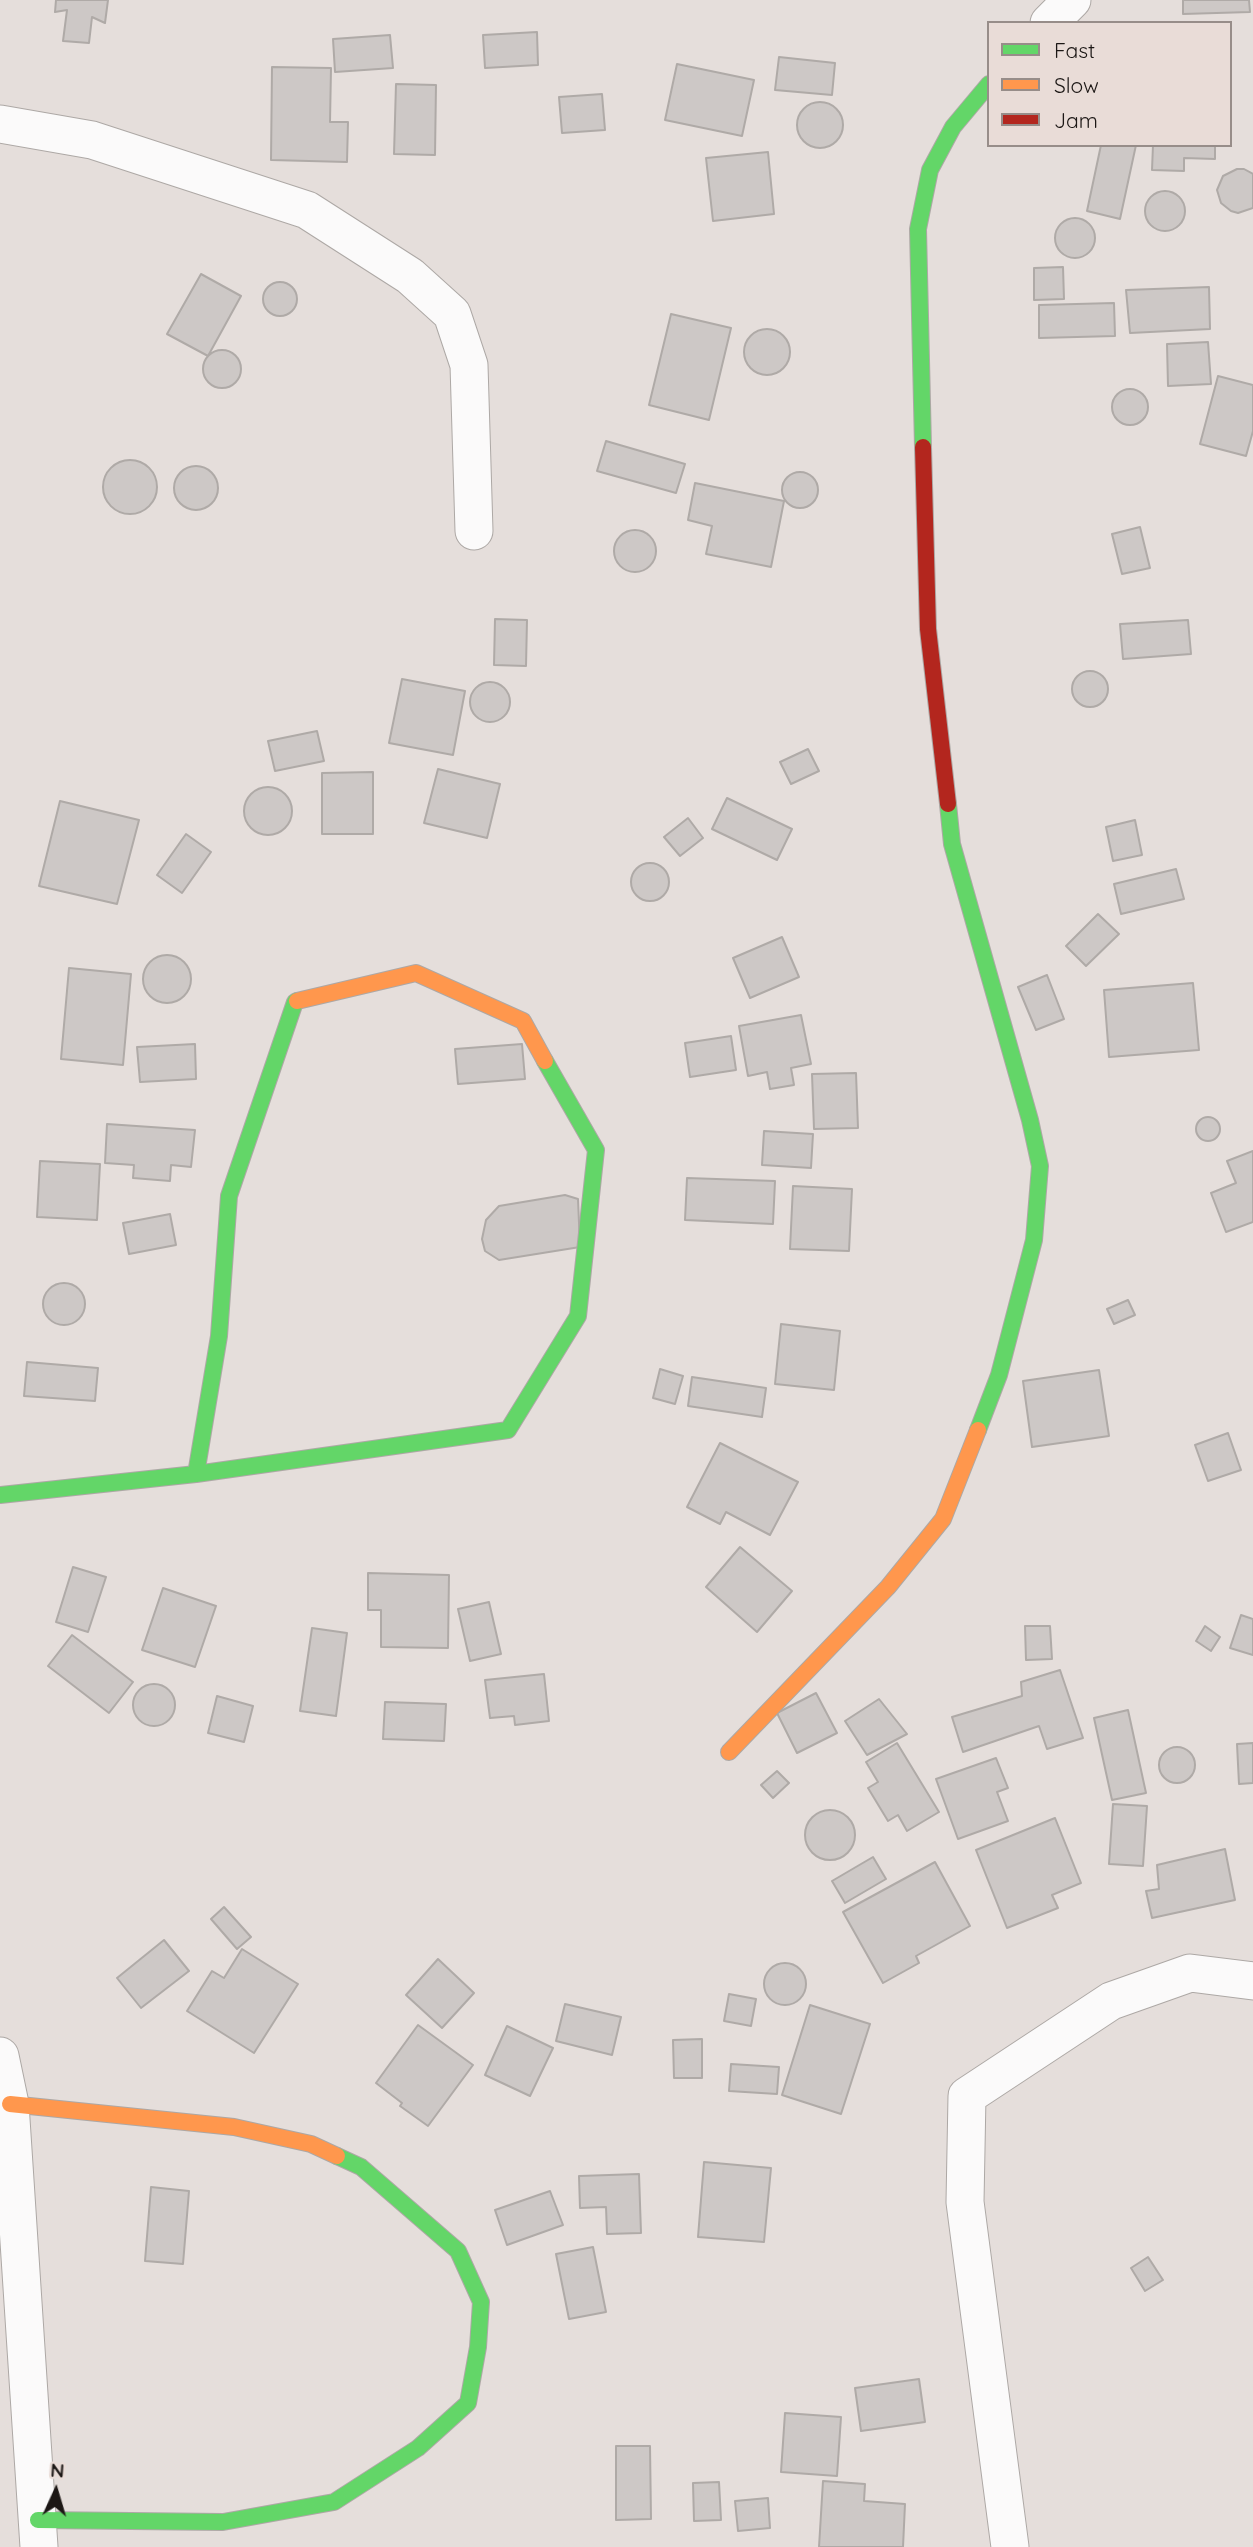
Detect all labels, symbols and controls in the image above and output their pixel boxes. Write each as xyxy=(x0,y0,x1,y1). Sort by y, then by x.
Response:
legend xyxy=(987,21,1232,147)
text: Fast xyxy=(1054,37,1095,63)
text: Slow xyxy=(1054,72,1099,98)
text: Jam xyxy=(1054,107,1098,133)
north arrow xyxy=(21,2456,91,2526)
text: N xyxy=(50,2458,65,2483)

